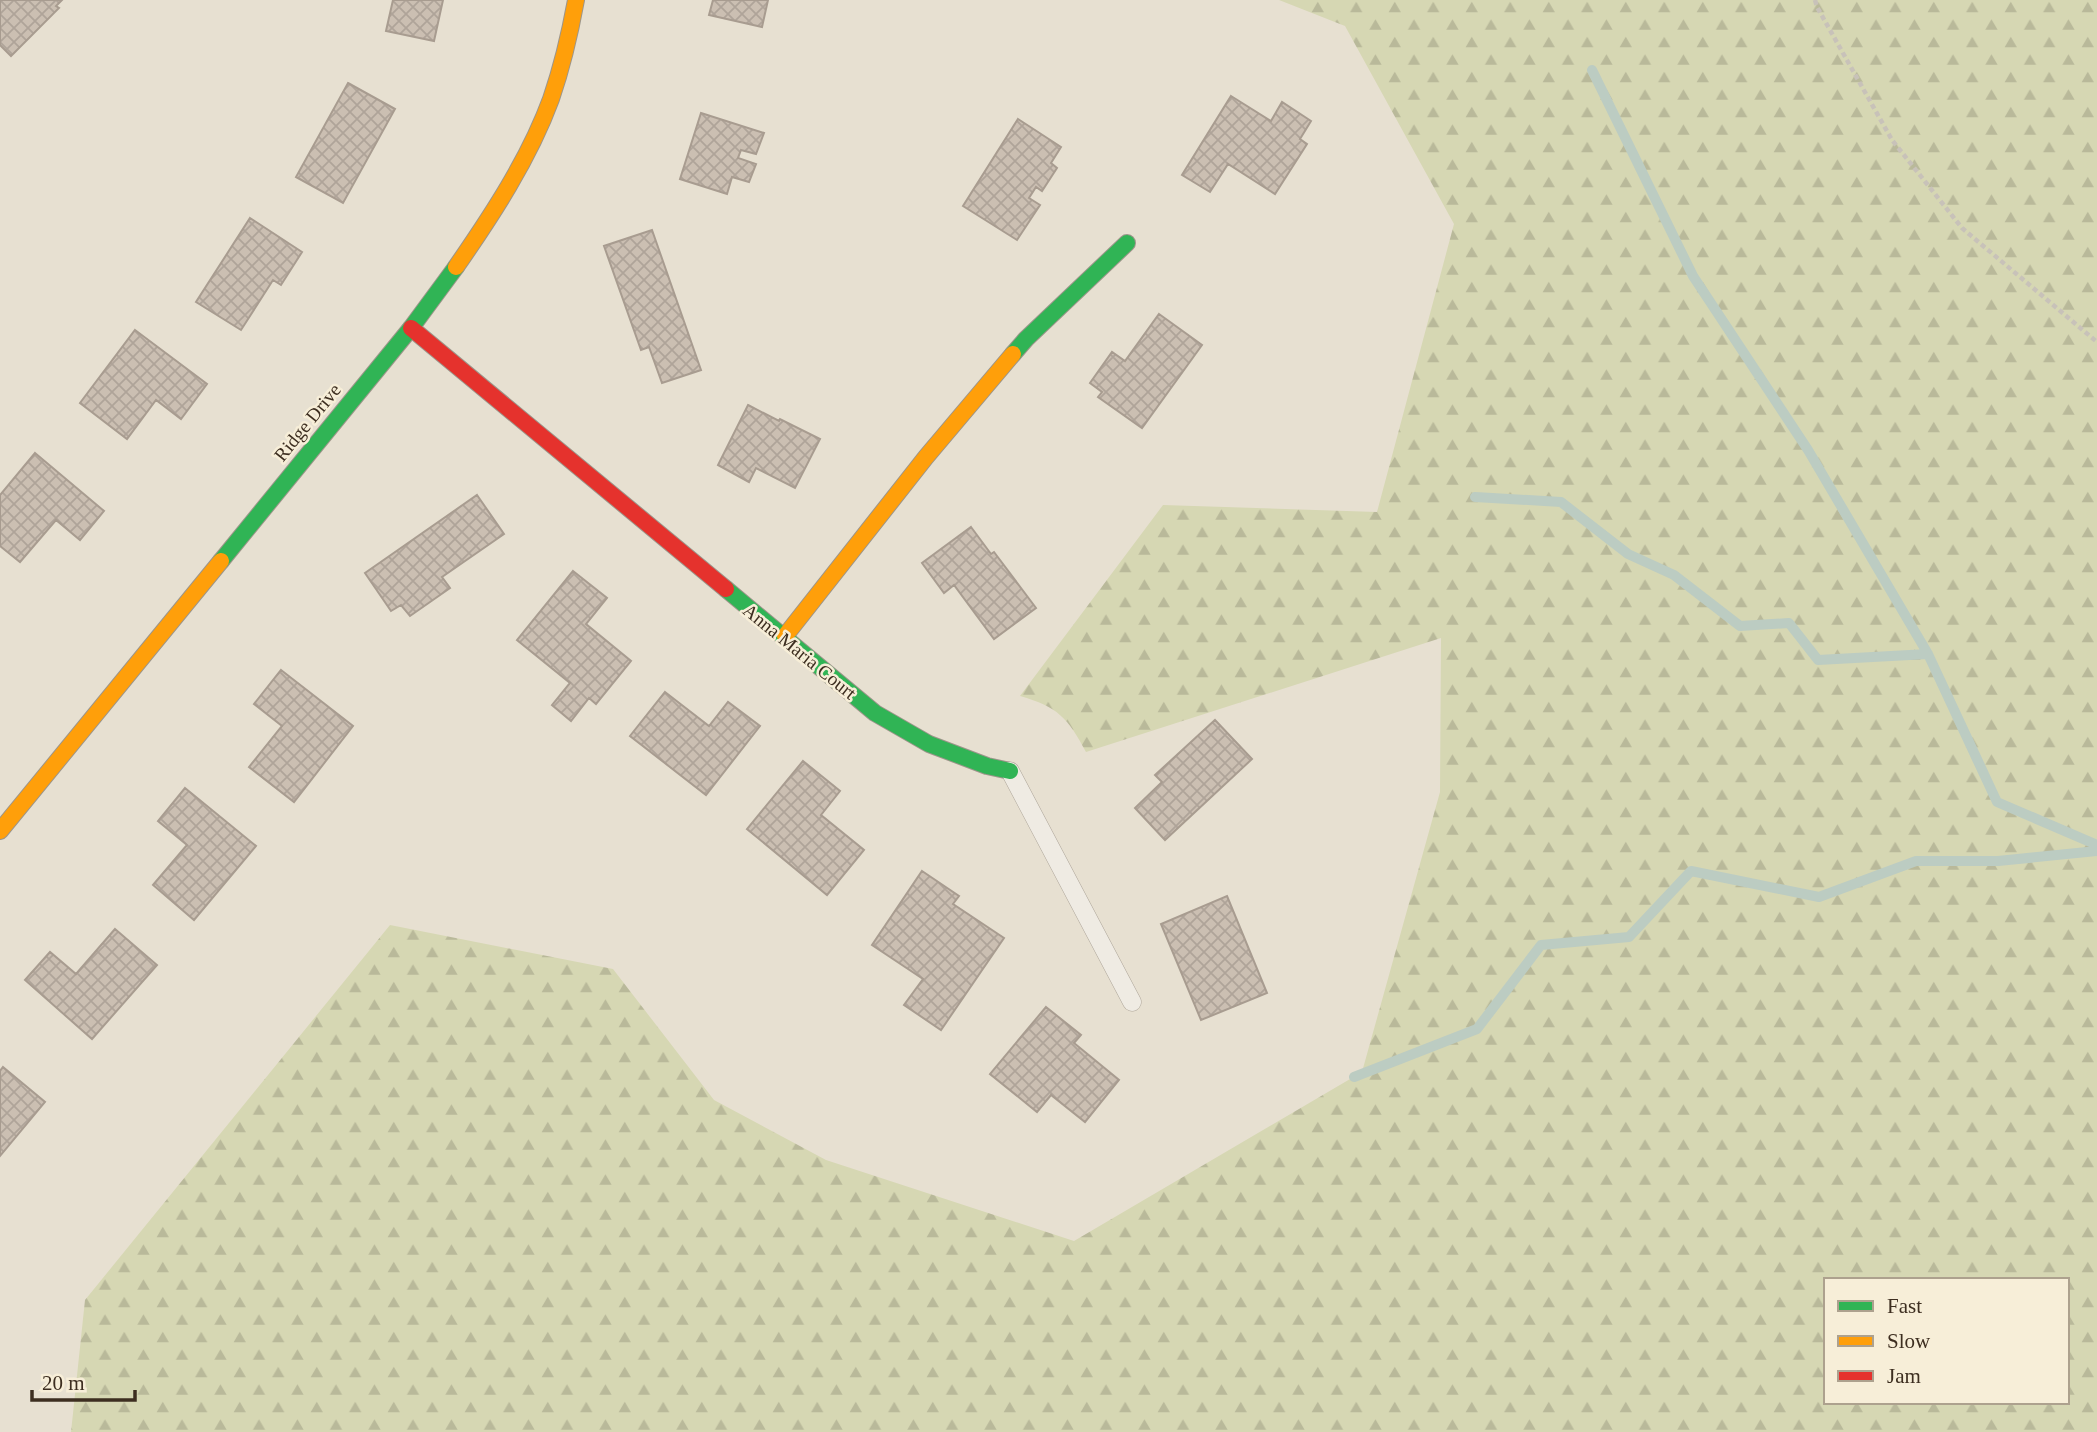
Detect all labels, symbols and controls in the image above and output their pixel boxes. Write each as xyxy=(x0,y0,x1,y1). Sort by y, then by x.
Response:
street label: Ridge Drive xyxy=(270,379,345,465)
street label: Anna Maria Court xyxy=(739,599,861,704)
legend xyxy=(1824,1278,2069,1404)
text: Fast xyxy=(1887,1294,1922,1318)
text: Slow xyxy=(1887,1329,1931,1353)
scale bar xyxy=(32,1358,135,1402)
text: Jam xyxy=(1887,1364,1921,1388)
text: 20 m xyxy=(42,1371,85,1395)

